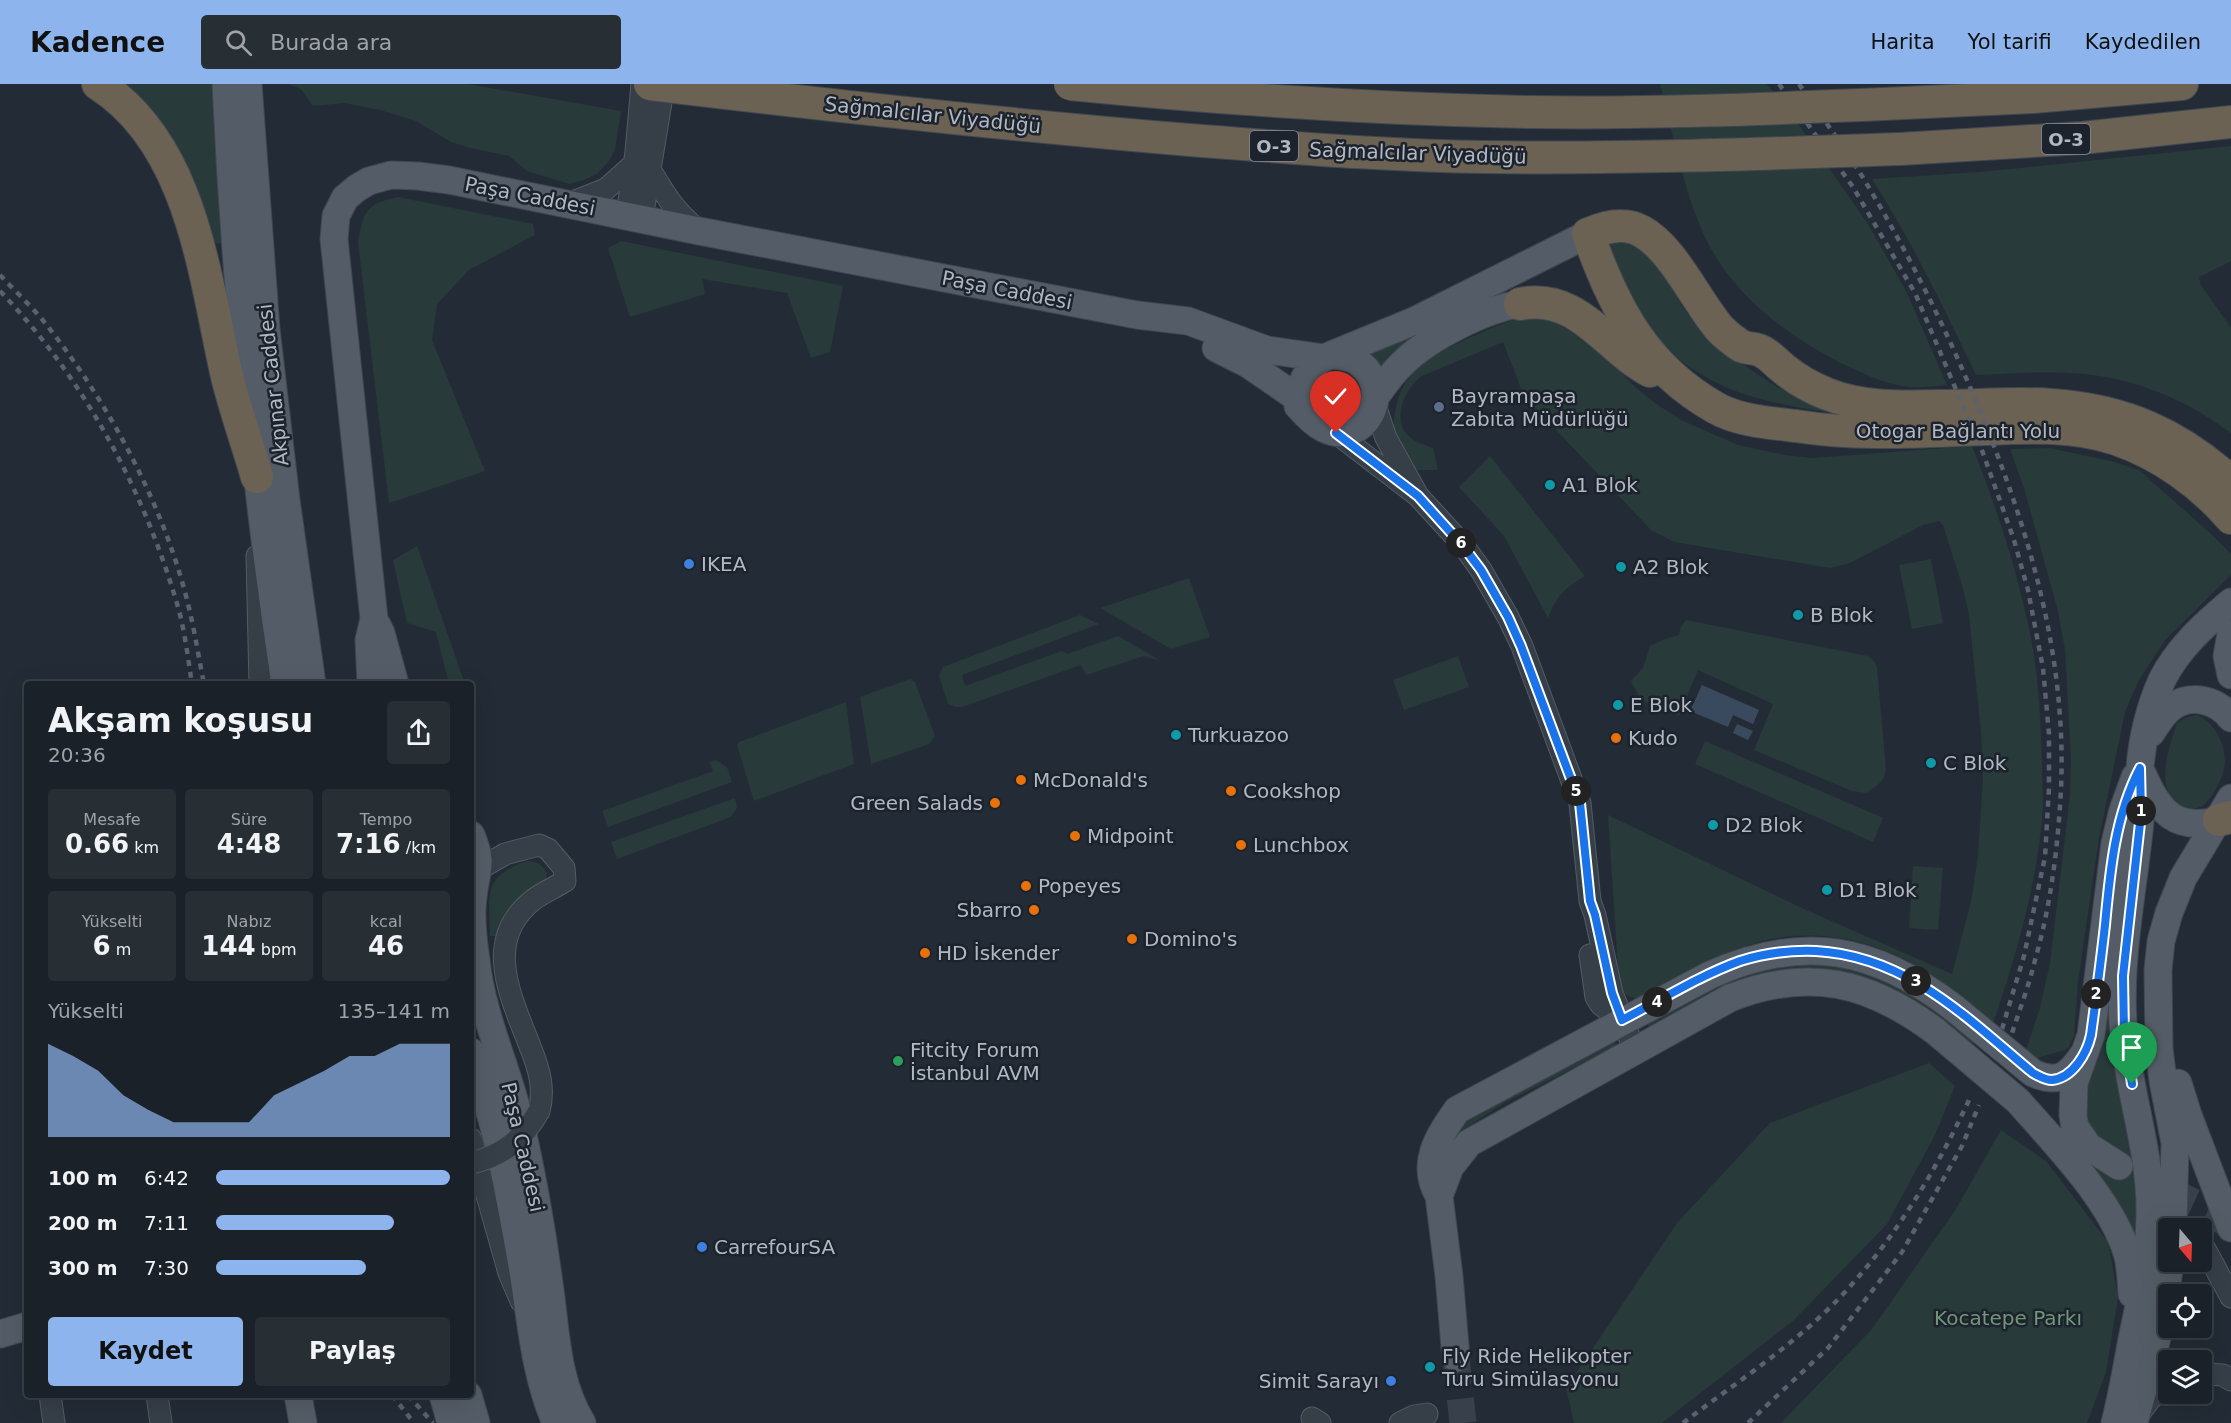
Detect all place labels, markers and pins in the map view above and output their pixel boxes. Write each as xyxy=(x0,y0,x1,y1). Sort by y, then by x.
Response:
pin xyxy=(1310,371,1361,433)
place label: Bayrampaşa Zabıta Müdürlüğü xyxy=(1451,384,1629,431)
marker: Bayrampaşa Zabıta Müdürlüğü xyxy=(1432,400,1446,414)
place label: A1 Blok xyxy=(1562,473,1638,497)
marker: A1 Blok xyxy=(1543,478,1557,492)
pin: 6 xyxy=(1446,528,1476,558)
place label: IKEA xyxy=(701,552,747,576)
place label: A2 Blok xyxy=(1633,555,1709,579)
marker: IKEA xyxy=(682,557,696,571)
marker: A2 Blok xyxy=(1614,560,1628,574)
place label: B Blok xyxy=(1810,603,1874,627)
marker: B Blok xyxy=(1791,608,1805,622)
place label: E Blok xyxy=(1630,693,1693,717)
marker: E Blok xyxy=(1611,698,1625,712)
place label: Turkuazoo xyxy=(1187,723,1289,747)
place label: Kudo xyxy=(1628,726,1678,750)
marker: Turkuazoo xyxy=(1169,728,1183,742)
marker: Kudo xyxy=(1609,731,1623,745)
place label: C Blok xyxy=(1943,751,2007,775)
marker: C Blok xyxy=(1924,756,1938,770)
place label: McDonald's xyxy=(1033,768,1148,792)
marker: McDonald's xyxy=(1014,773,1028,787)
pin: 5 xyxy=(1561,776,1591,806)
place label: Cookshop xyxy=(1243,779,1341,803)
marker: Cookshop xyxy=(1224,784,1238,798)
place label: Green Salads xyxy=(850,791,983,815)
marker: Green Salads xyxy=(988,796,1002,810)
pin: 1 xyxy=(2126,796,2156,826)
place label: D2 Blok xyxy=(1725,813,1803,837)
marker: D2 Blok xyxy=(1706,818,1720,832)
place label: Midpoint xyxy=(1087,824,1174,848)
marker: Midpoint xyxy=(1068,829,1082,843)
place label: Lunchbox xyxy=(1253,833,1349,857)
marker: Lunchbox xyxy=(1234,838,1248,852)
place label: Popeyes xyxy=(1038,874,1121,898)
place label: D1 Blok xyxy=(1839,878,1917,902)
marker: Popeyes xyxy=(1019,879,1033,893)
marker: D1 Blok xyxy=(1820,883,1834,897)
place label: Sbarro xyxy=(956,898,1022,922)
marker: Sbarro xyxy=(1027,903,1041,917)
place label: Domino's xyxy=(1144,927,1238,951)
marker: Domino's xyxy=(1125,932,1139,946)
place label: HD İskender xyxy=(937,941,1060,965)
marker: HD İskender xyxy=(918,946,932,960)
pin: 3 xyxy=(1901,966,1931,996)
pin: 2 xyxy=(2081,979,2111,1009)
pin: 4 xyxy=(1642,987,1672,1017)
pin xyxy=(2106,1022,2157,1084)
place label: Fitcity Forum İstanbul AVM xyxy=(910,1038,1040,1085)
marker: Fitcity Forum İstanbul AVM xyxy=(891,1054,905,1068)
place label: CarrefourSA xyxy=(714,1235,835,1259)
marker: CarrefourSA xyxy=(695,1240,709,1254)
place label: Fly Ride Helikopter Turu Simülasyonu xyxy=(1441,1344,1631,1391)
marker: Fly Ride Helikopter Turu Simülasyonu xyxy=(1423,1360,1437,1374)
place label: Simit Sarayı xyxy=(1259,1369,1379,1393)
marker: Simit Sarayı xyxy=(1384,1374,1398,1388)

